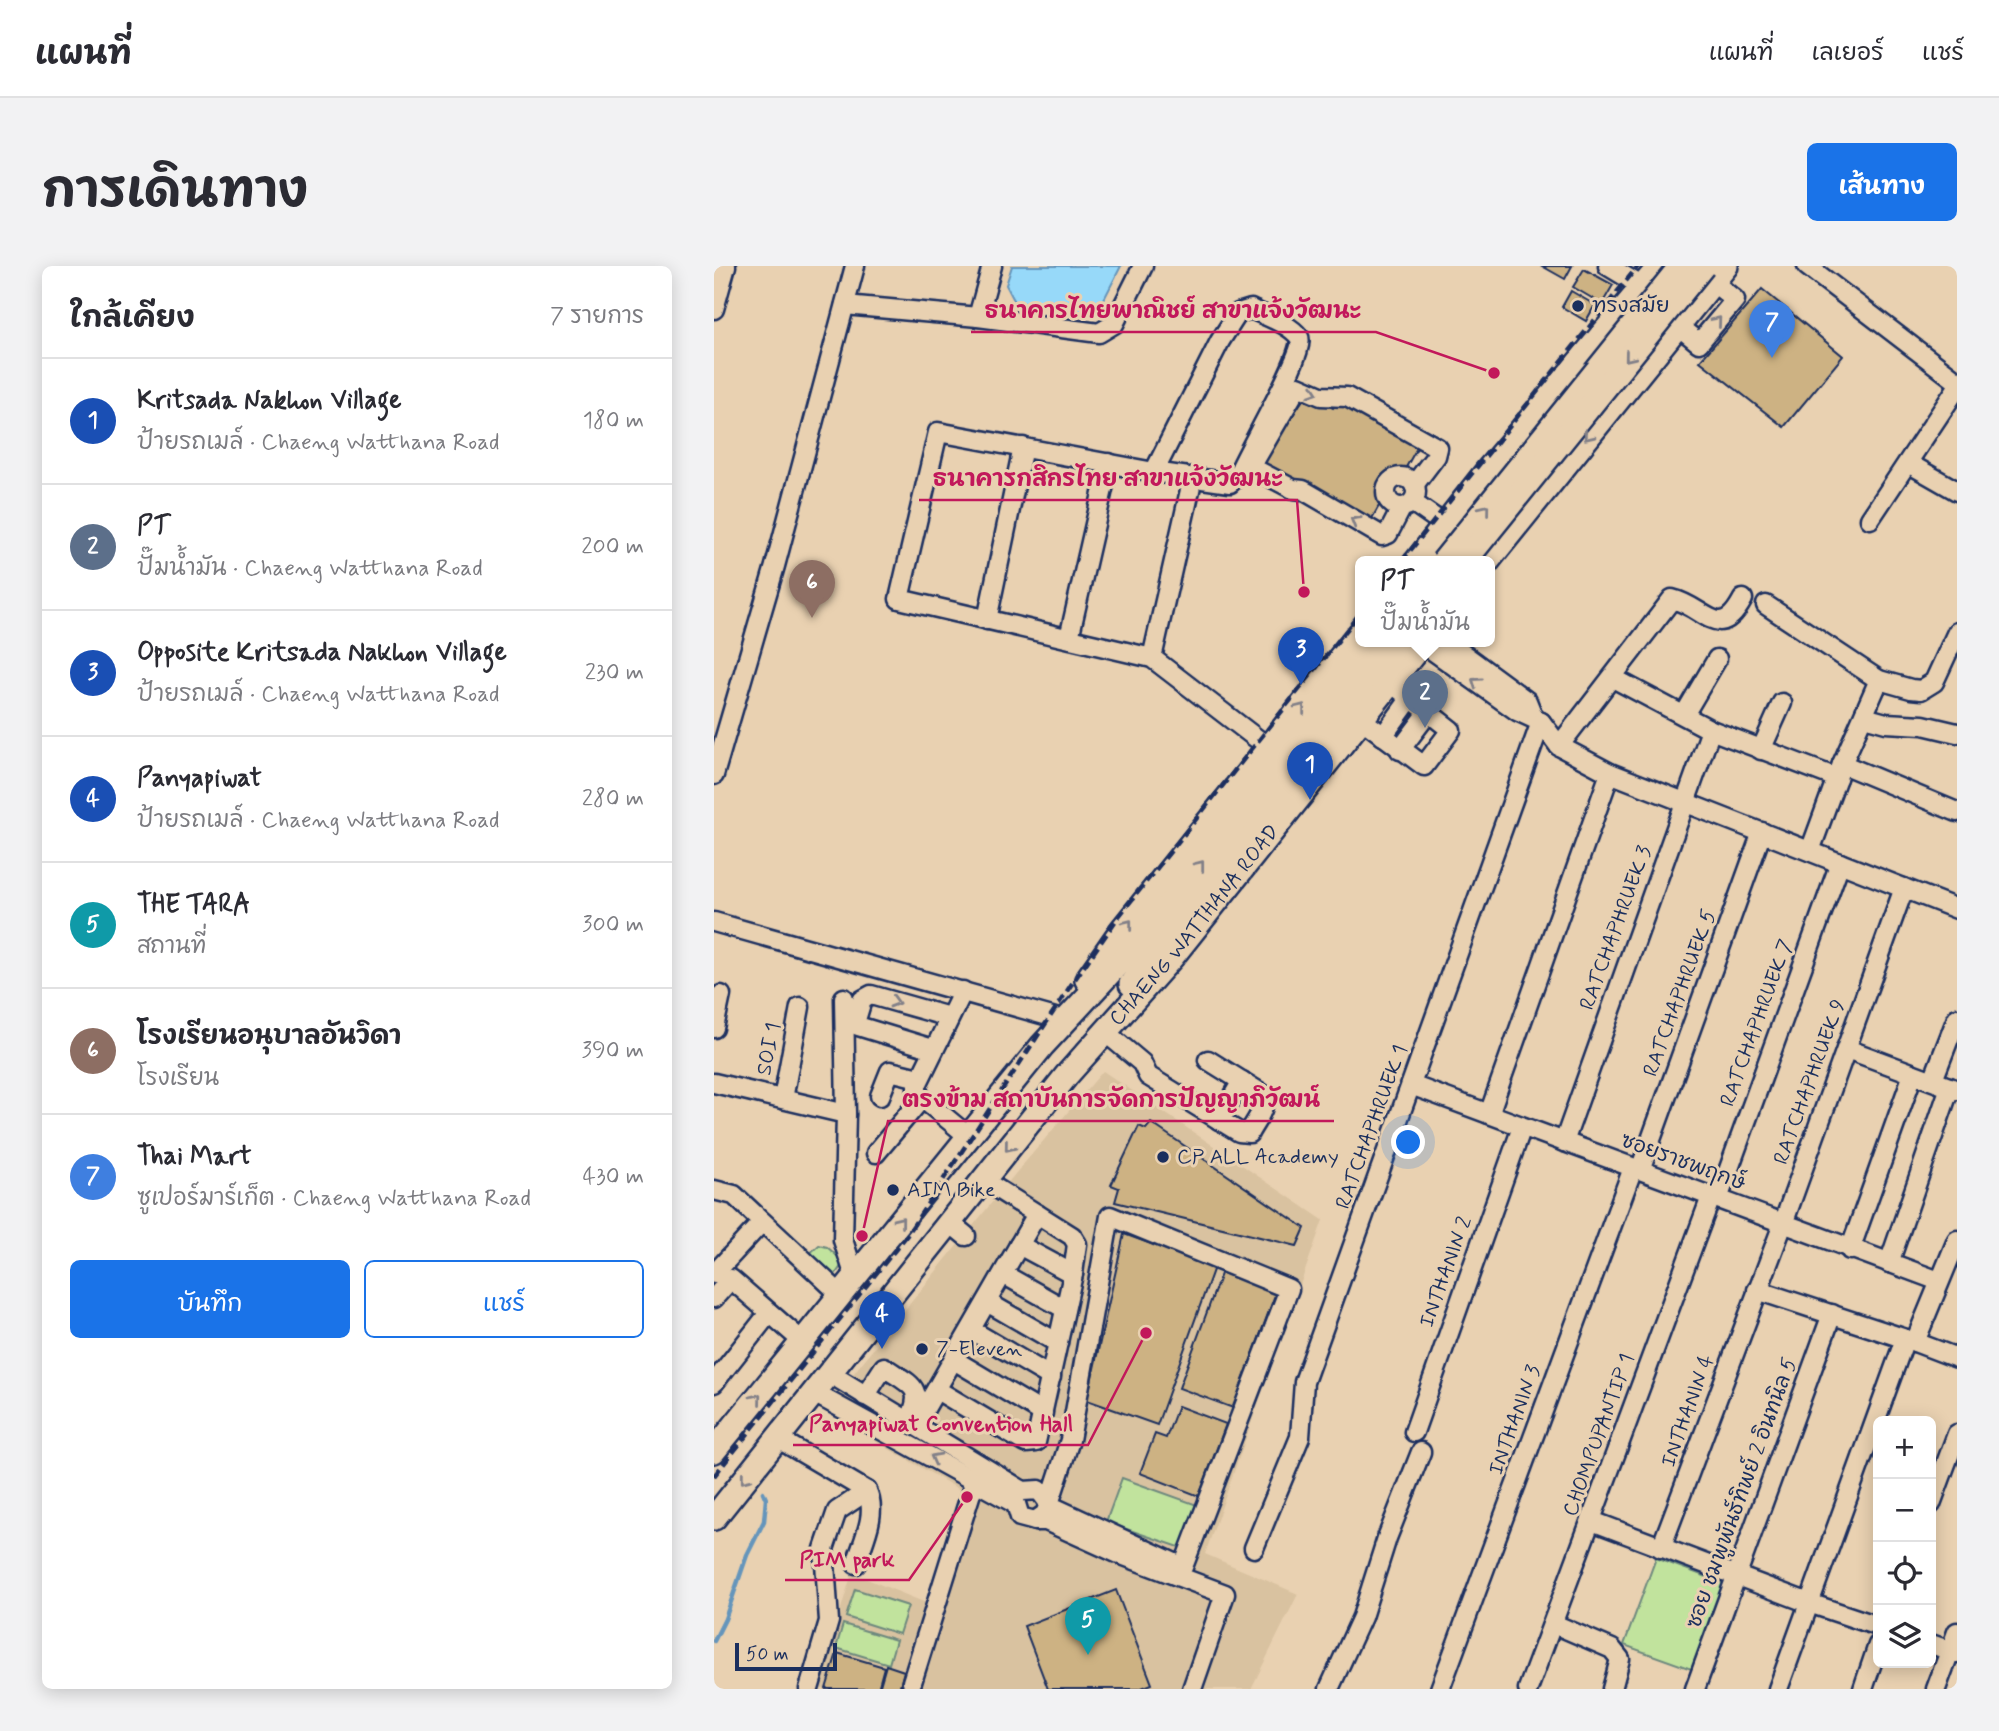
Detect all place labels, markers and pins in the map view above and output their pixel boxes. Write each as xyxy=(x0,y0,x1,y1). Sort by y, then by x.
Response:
callout: ธนาคารไทยพาณิชย์ สาขาแจ้งวัฒนะ xyxy=(971,288,1376,332)
place label: ทรงสมัย xyxy=(1592,292,1670,320)
marker: ทรงสมัย xyxy=(1570,298,1586,314)
pin: 7 xyxy=(1749,300,1795,358)
callout: ธนาคารกสิกรไทย สาขาแจ้งวัฒนะ xyxy=(919,456,1297,500)
pin: 6 xyxy=(789,560,835,618)
pin: 3 xyxy=(1278,627,1324,685)
pin: 2 xyxy=(1402,670,1448,728)
pin: 1 xyxy=(1287,742,1333,800)
callout: ตรงข้าม สถาบันการจัดการปัญญาภิวัฒน์ xyxy=(888,1077,1334,1121)
place label: CP ALL Academy xyxy=(1177,1143,1339,1171)
marker: CP ALL Academy xyxy=(1155,1149,1171,1165)
place label: AIM Bike xyxy=(907,1176,995,1204)
marker: AIM Bike xyxy=(885,1182,901,1198)
pin: 4 xyxy=(859,1291,905,1349)
place label: 7-Eleven xyxy=(936,1335,1023,1363)
marker: 7-Eleven xyxy=(914,1341,930,1357)
callout: Panyapiwat Convention Hall xyxy=(793,1401,1088,1445)
callout: PIM park xyxy=(785,1536,909,1580)
pin: 5 xyxy=(1065,1597,1111,1655)

